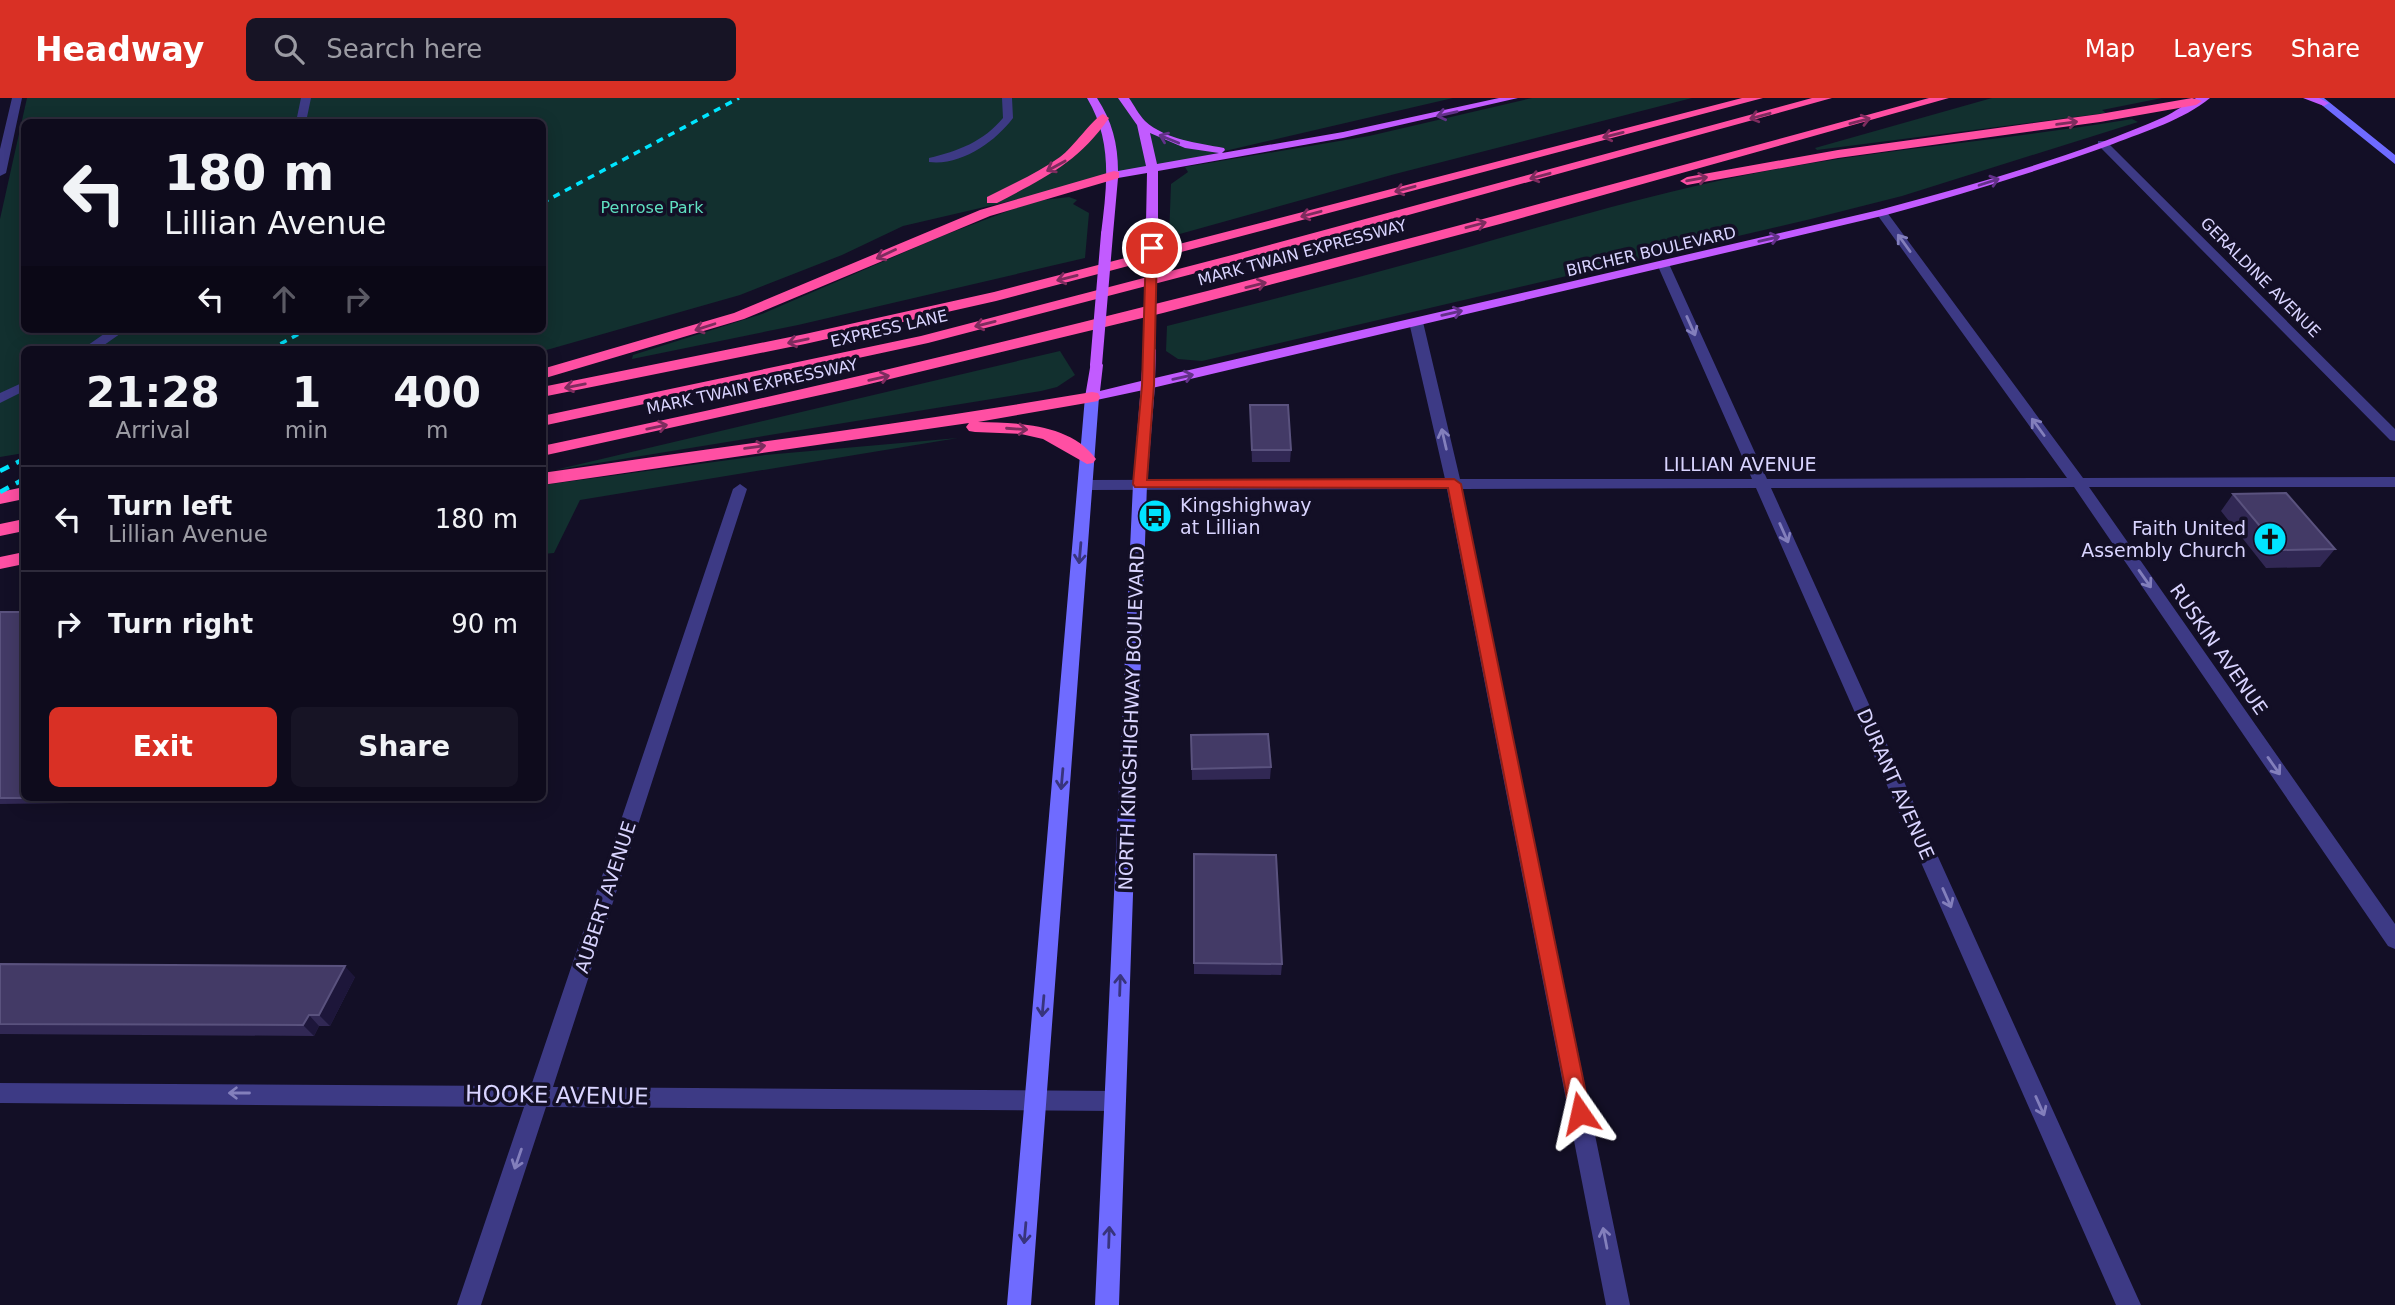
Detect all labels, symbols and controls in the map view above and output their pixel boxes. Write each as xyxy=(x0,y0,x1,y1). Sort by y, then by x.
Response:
search box xyxy=(246,18,736,81)
text: Headway xyxy=(35,30,204,69)
icon: search xyxy=(270,30,308,68)
text: Search here xyxy=(326,34,482,64)
text: Map xyxy=(2085,35,2135,63)
text: Layers xyxy=(2173,35,2253,63)
text: Share xyxy=(2291,35,2360,63)
one-way arrow xyxy=(1436,107,1459,121)
one-way arrow xyxy=(1749,110,1772,123)
one-way arrow xyxy=(1849,113,1871,126)
one-way arrow xyxy=(2056,116,2078,129)
one-way arrow xyxy=(1602,129,1625,142)
one-way arrow xyxy=(1159,131,1181,144)
text: 180 m xyxy=(164,145,334,202)
icon: left xyxy=(49,147,140,238)
one-way arrow xyxy=(1047,159,1067,173)
one-way arrow xyxy=(1530,170,1552,183)
one-way arrow xyxy=(1685,172,1708,185)
one-way arrow xyxy=(1977,174,1999,187)
one-way arrow xyxy=(1394,183,1417,196)
park label: Penrose Park xyxy=(601,198,704,217)
text: Lillian Avenue xyxy=(164,204,386,242)
one-way arrow xyxy=(1300,208,1322,221)
street label: GERALDINE AVENUE xyxy=(2197,213,2325,341)
street label: MARK TWAIN EXPRESSWAY xyxy=(1196,215,1409,290)
pin xyxy=(1122,218,1182,278)
one-way arrow xyxy=(1464,218,1486,231)
street label: BIRCHER BOULEVARD xyxy=(1564,223,1738,280)
icon: arrive xyxy=(1133,229,1171,267)
one-way arrow xyxy=(1757,232,1780,246)
one-way arrow xyxy=(1897,234,1911,253)
one-way arrow xyxy=(876,248,897,261)
one-way arrow xyxy=(1056,272,1079,285)
one-way arrow xyxy=(1244,278,1267,291)
icon: left xyxy=(192,280,230,318)
icon: ahead xyxy=(265,280,303,318)
icon: right xyxy=(338,280,376,318)
street label: EXPRESS LANE xyxy=(829,306,950,351)
one-way arrow xyxy=(1440,306,1463,320)
one-way arrow xyxy=(1685,315,1698,336)
one-way arrow xyxy=(974,318,997,331)
one-way arrow xyxy=(694,322,716,335)
one-way arrow xyxy=(787,335,809,348)
street label: MARK TWAIN EXPRESSWAY xyxy=(645,355,860,418)
text: 21:28 xyxy=(86,368,220,417)
text: 1 xyxy=(292,368,321,417)
text: 400 xyxy=(393,368,481,417)
one-way arrow xyxy=(1171,369,1194,383)
one-way arrow xyxy=(867,371,890,384)
one-way arrow xyxy=(564,380,587,393)
text: Arrival xyxy=(116,417,190,443)
text: min xyxy=(285,417,328,443)
text: m xyxy=(426,417,448,443)
one-way arrow xyxy=(2031,418,2045,437)
one-way arrow xyxy=(645,420,668,434)
one-way arrow xyxy=(1005,423,1028,436)
one-way arrow xyxy=(1437,428,1450,451)
one-way arrow xyxy=(744,441,766,454)
street label: LILLIAN AVENUE xyxy=(1663,453,1817,475)
text: Turn left xyxy=(108,491,232,521)
place label: Kingshighway at Lillian xyxy=(1180,494,1312,538)
bus stop icon: Kingshighway at Lillian xyxy=(1136,497,1174,535)
icon: left xyxy=(49,500,87,538)
text: 180 m xyxy=(435,504,518,534)
place label: Faith United Assembly Church xyxy=(2081,517,2246,561)
church icon: Faith United Assembly Church xyxy=(2251,520,2289,558)
text: Lillian Avenue xyxy=(108,521,268,547)
one-way arrow xyxy=(1778,522,1791,544)
one-way arrow xyxy=(1073,541,1086,563)
street label: NORTH KINGSHIGHWAY BOULEVARD xyxy=(1114,545,1148,891)
one-way arrow xyxy=(2138,569,2152,588)
street label: RUSKIN AVENUE xyxy=(2166,579,2272,719)
icon: right xyxy=(49,605,87,643)
text: Turn right xyxy=(108,609,253,639)
text: 90 m xyxy=(451,609,518,639)
street label: DURANT AVENUE xyxy=(1853,705,1939,863)
button: Exit xyxy=(49,707,277,787)
button: Share xyxy=(291,707,518,787)
one-way arrow xyxy=(2267,756,2281,775)
one-way arrow xyxy=(1055,768,1068,790)
street label: AUBERT AVENUE xyxy=(570,818,640,976)
one-way arrow xyxy=(1941,887,1954,908)
one-way arrow xyxy=(1113,974,1126,997)
one-way arrow xyxy=(1036,994,1049,1017)
position arrow xyxy=(1543,1076,1617,1150)
street label: HOOKE AVENUE xyxy=(465,1080,649,1110)
one-way arrow xyxy=(228,1086,251,1100)
one-way arrow xyxy=(2034,1094,2047,1116)
one-way arrow xyxy=(511,1148,523,1170)
one-way arrow xyxy=(1018,1221,1031,1244)
one-way arrow xyxy=(1103,1226,1116,1249)
one-way arrow xyxy=(1597,1227,1611,1250)

